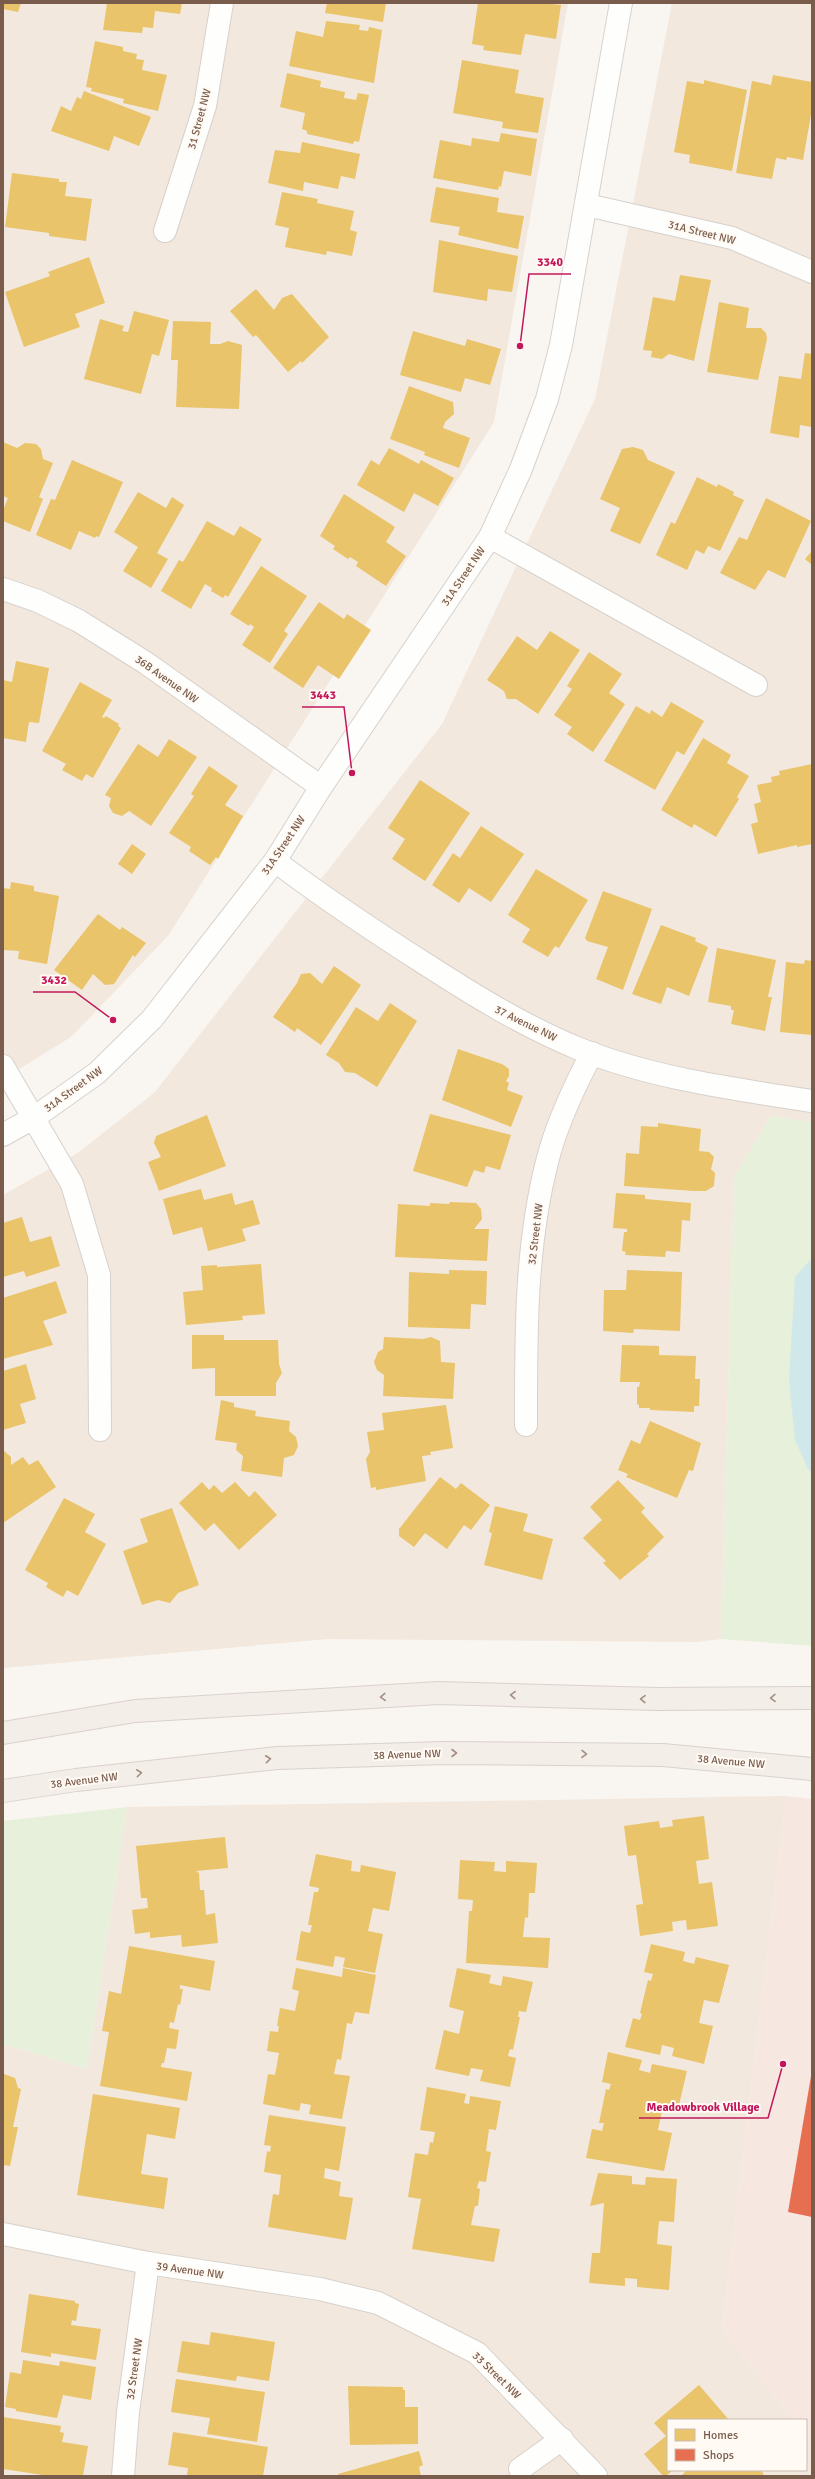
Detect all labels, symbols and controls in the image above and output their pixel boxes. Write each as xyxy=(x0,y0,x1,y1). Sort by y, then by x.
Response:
street label: 31 Street NW xyxy=(185,87,214,151)
street label: 31A Street NW xyxy=(667,218,738,247)
callout: 3340 xyxy=(529,250,571,274)
text: 3340 xyxy=(537,255,563,270)
street label: 31A Street NW xyxy=(439,544,488,608)
street label: 36B Avenue NW xyxy=(132,653,202,707)
callout: 3443 xyxy=(302,683,344,707)
text: 3443 xyxy=(310,688,336,703)
street label: 31A Street NW xyxy=(259,813,308,877)
callout: 3432 xyxy=(33,968,75,992)
text: 3432 xyxy=(41,973,67,988)
street label: 37 Avenue NW xyxy=(492,1003,560,1044)
street label: 31A Street NW xyxy=(42,1064,106,1115)
street label: 32 Street NW xyxy=(525,1202,546,1266)
one-way arrow xyxy=(510,1691,516,1700)
one-way arrow xyxy=(380,1692,386,1701)
one-way arrow xyxy=(770,1694,776,1702)
one-way arrow xyxy=(640,1695,646,1703)
street label: 38 Avenue NW xyxy=(373,1747,442,1762)
one-way arrow xyxy=(451,1749,457,1757)
one-way arrow xyxy=(581,1750,587,1758)
street label: 38 Avenue NW xyxy=(697,1752,766,1771)
one-way arrow xyxy=(265,1755,271,1764)
one-way arrow xyxy=(136,1769,142,1778)
street label: 38 Avenue NW xyxy=(50,1770,119,1791)
callout: Meadowbrook Village xyxy=(639,2094,768,2118)
text: Meadowbrook Village xyxy=(646,2100,760,2115)
street label: 39 Avenue NW xyxy=(155,2259,225,2282)
street label: 32 Street NW xyxy=(124,2337,145,2401)
street label: 33 Street NW xyxy=(470,2349,524,2402)
legend xyxy=(667,2419,807,2471)
text: Homes xyxy=(703,2428,738,2443)
text: Shops xyxy=(703,2448,734,2463)

